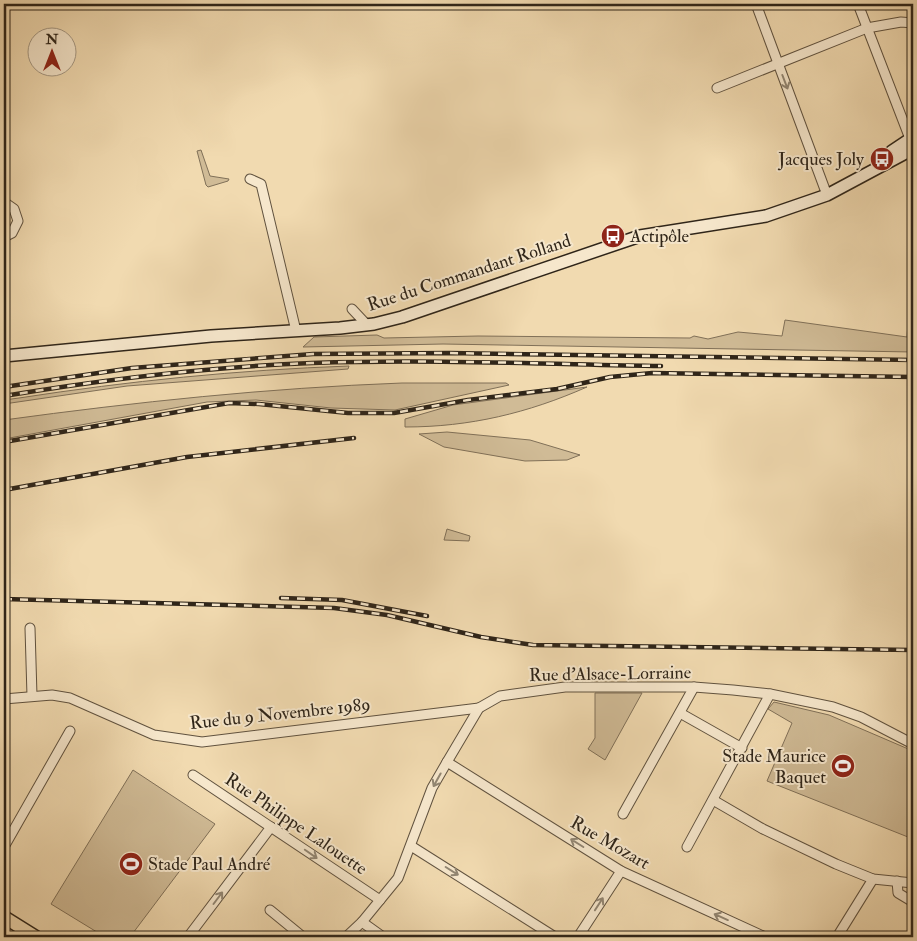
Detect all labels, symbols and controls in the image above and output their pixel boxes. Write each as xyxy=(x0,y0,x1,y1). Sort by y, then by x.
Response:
north arrow xyxy=(28,28,78,78)
text: N xyxy=(45,31,59,48)
one-way arrow xyxy=(781,74,790,89)
bus stop icon: Jacques Joly xyxy=(869,146,895,172)
place label: Jacques Joly xyxy=(777,148,865,171)
bus stop icon: Actipôle xyxy=(600,223,626,249)
place label: Actipôle xyxy=(629,225,689,248)
street label: Rue du Commandant Rolland xyxy=(364,229,574,317)
street label: Rue d'Alsace-Lorraine xyxy=(529,661,692,687)
street label: Rue du 9 Novembre 1989 xyxy=(189,693,371,735)
place label: Stade Maurice Baquet xyxy=(722,745,826,789)
sports icon: Stade Maurice Baquet xyxy=(830,753,856,779)
street label: Rue Philippe Lalouette xyxy=(221,768,372,880)
one-way arrow xyxy=(431,772,441,787)
street label: Rue Mozart xyxy=(566,811,654,875)
one-way arrow xyxy=(570,837,584,847)
one-way arrow xyxy=(304,849,318,859)
sports icon: Stade Paul André xyxy=(118,851,144,877)
place label: Stade Paul André xyxy=(148,853,271,876)
one-way arrow xyxy=(445,866,459,877)
one-way arrow xyxy=(212,892,223,905)
one-way arrow xyxy=(594,897,605,911)
one-way arrow xyxy=(714,912,729,921)

